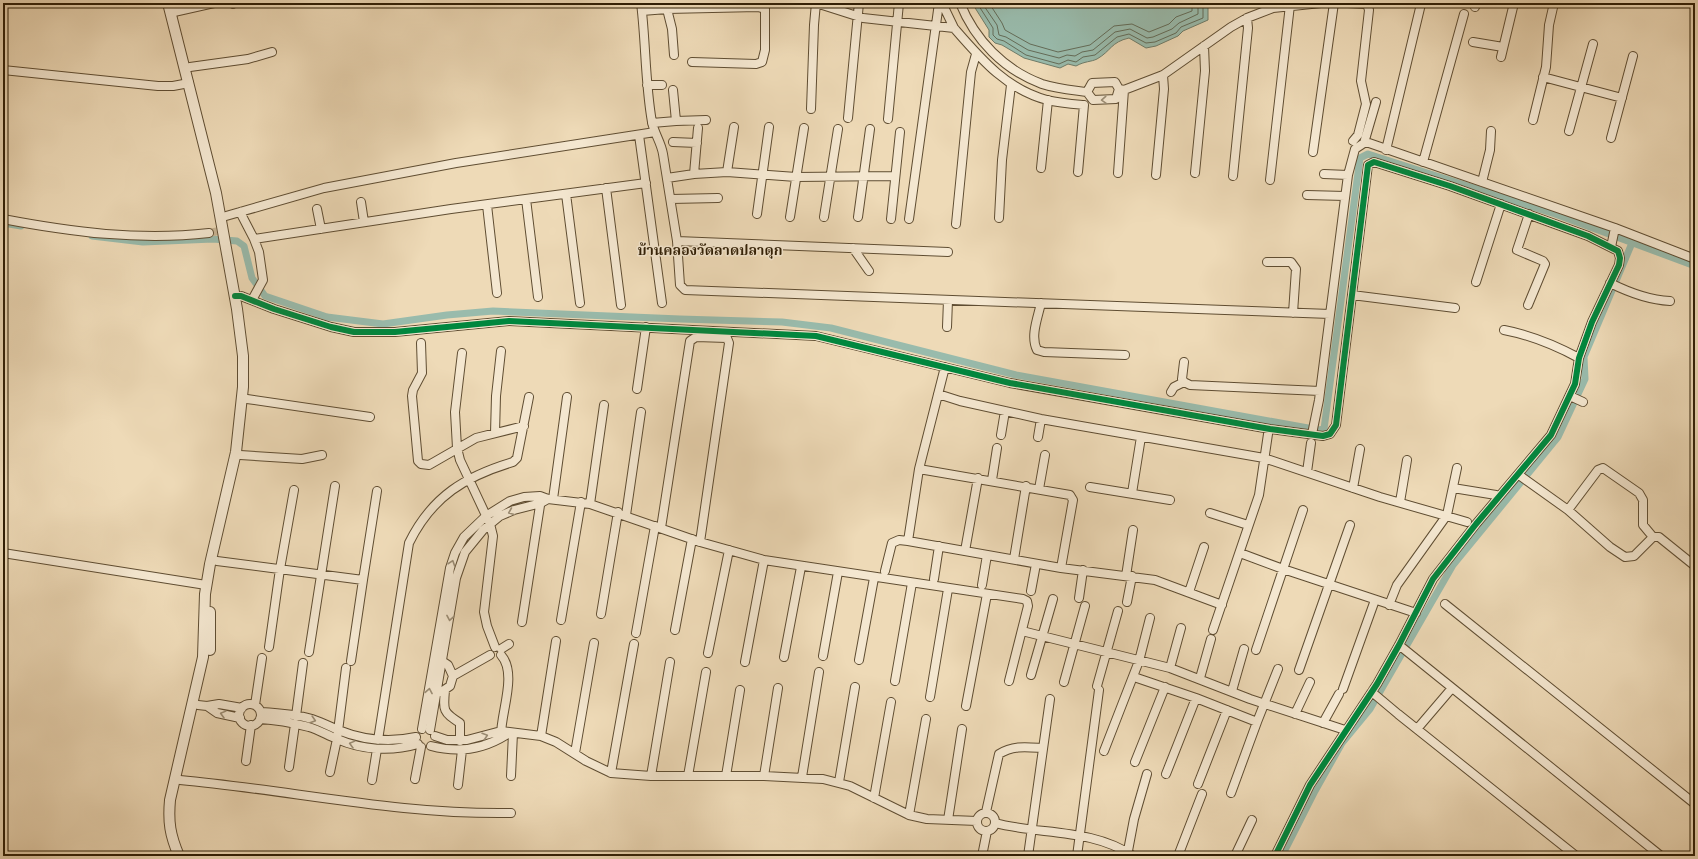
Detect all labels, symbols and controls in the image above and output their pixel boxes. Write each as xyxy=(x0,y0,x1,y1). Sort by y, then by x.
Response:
one-way arrow xyxy=(1101,95,1107,104)
district label: บ้านคลองวัดลาดปลาดุก xyxy=(637,242,783,259)
one-way arrow xyxy=(508,507,515,515)
one-way arrow xyxy=(447,560,456,567)
one-way arrow xyxy=(446,614,454,621)
one-way arrow xyxy=(424,688,432,694)
one-way arrow xyxy=(219,710,226,719)
one-way arrow xyxy=(309,715,316,724)
one-way arrow xyxy=(481,732,488,741)
one-way arrow xyxy=(349,740,356,749)

